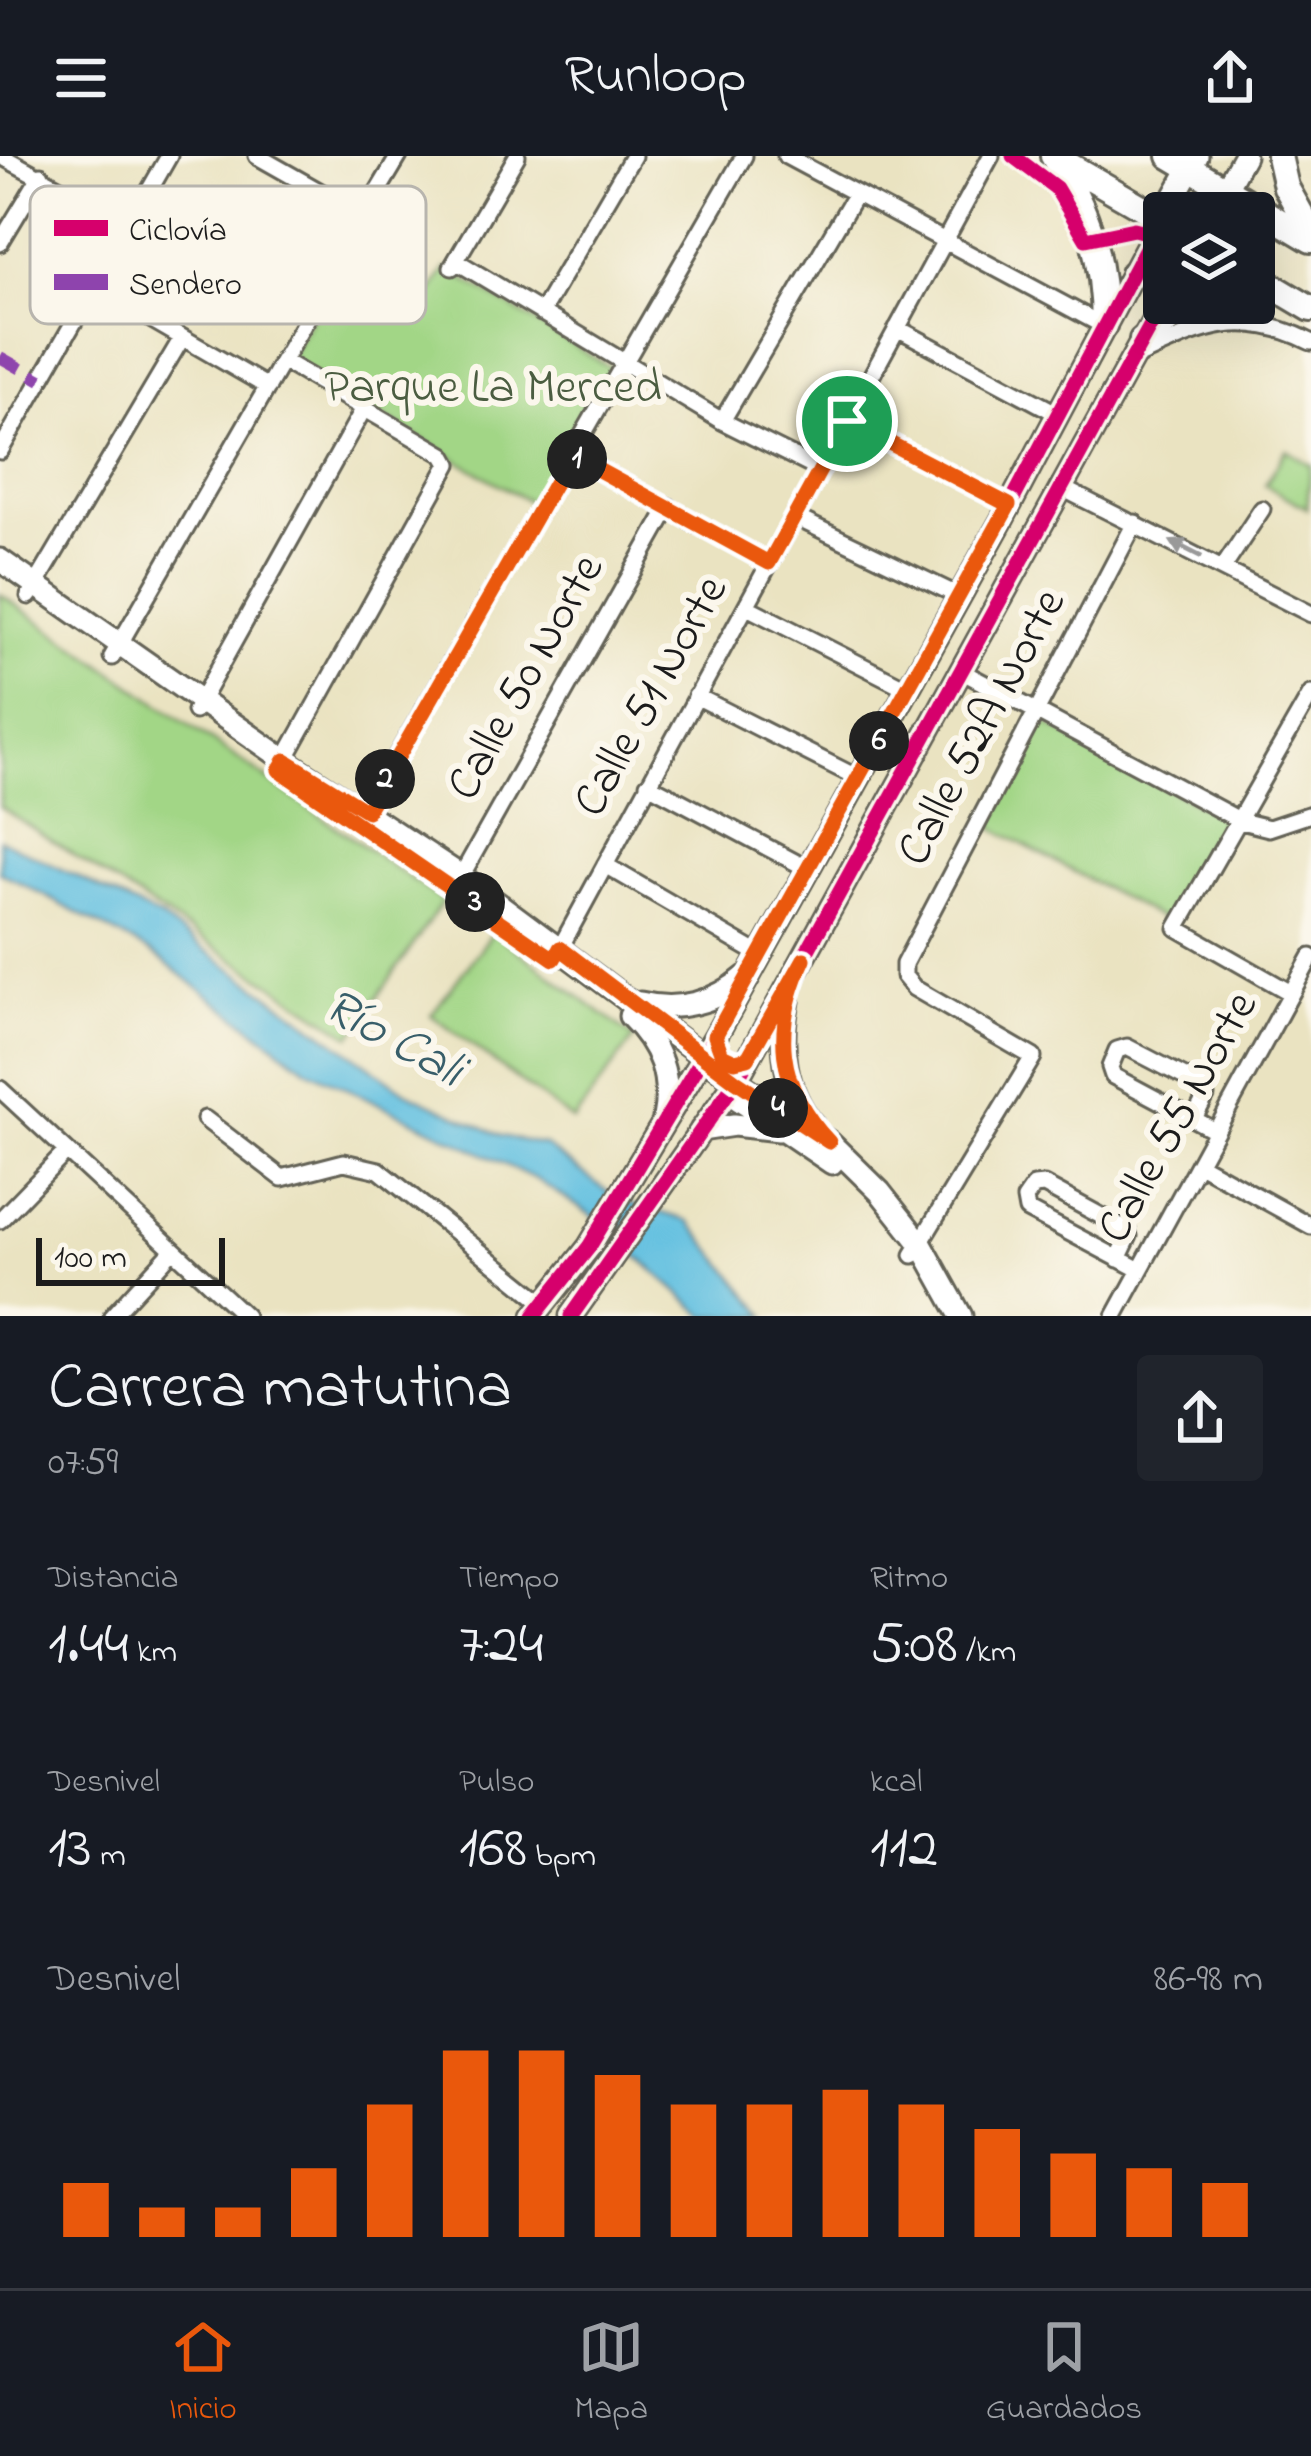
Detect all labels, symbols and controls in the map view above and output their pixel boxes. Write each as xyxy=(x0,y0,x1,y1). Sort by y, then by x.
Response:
text: Runloop xyxy=(565,39,746,117)
icon: menu xyxy=(48,45,114,111)
icon: share xyxy=(1197,45,1263,111)
legend xyxy=(30,186,426,324)
map controls xyxy=(1143,192,1275,324)
button: layers xyxy=(1143,192,1275,324)
text: Ciclovía xyxy=(129,208,227,256)
text: Sendero xyxy=(129,262,242,310)
park label: Parque La Merced xyxy=(324,354,662,424)
pin xyxy=(796,370,898,472)
icon: arrive xyxy=(814,388,880,454)
pin: 1 xyxy=(547,429,607,489)
text: 1 xyxy=(572,435,582,483)
one-way arrow xyxy=(1168,539,1203,559)
street label: Calle 50 Norte xyxy=(430,542,624,814)
street label: Calle 51 Norte xyxy=(557,563,747,831)
street label: Calle 52A Norte xyxy=(881,577,1086,879)
pin: 6 xyxy=(849,711,909,771)
text: 6 xyxy=(872,717,886,765)
pin: 2 xyxy=(355,749,415,809)
text: 2 xyxy=(377,755,393,803)
pin: 3 xyxy=(445,872,505,932)
text: 3 xyxy=(468,878,482,926)
water label: Río Cali xyxy=(309,971,481,1111)
street label: Calle 55 Norte xyxy=(1081,979,1277,1257)
pin: 4 xyxy=(748,1078,808,1138)
text: 4 xyxy=(771,1084,785,1132)
scale bar xyxy=(36,1232,225,1285)
text: 100 m xyxy=(54,1235,127,1283)
text: Carrera matutina xyxy=(48,1342,512,1438)
button: share xyxy=(1137,1355,1263,1481)
text: 07:59 xyxy=(48,1435,118,1492)
text: Distancia xyxy=(48,1555,179,1603)
text: Tiempo xyxy=(459,1555,559,1603)
text: Ritmo xyxy=(870,1555,948,1603)
text: 1.44 xyxy=(48,1603,129,1690)
text: 7:24 xyxy=(459,1603,543,1690)
text: 5:08 xyxy=(870,1603,958,1690)
text: km xyxy=(129,1629,177,1677)
text: /km xyxy=(958,1629,1016,1677)
text: Desnivel xyxy=(48,1759,160,1807)
text: Pulso xyxy=(459,1759,534,1807)
text: kcal xyxy=(870,1759,922,1807)
text: 13 xyxy=(48,1807,92,1894)
text: 168 xyxy=(459,1807,527,1894)
text: 112 xyxy=(870,1807,938,1894)
text: m xyxy=(92,1833,126,1881)
text: bpm xyxy=(527,1833,596,1881)
text: Desnivel xyxy=(48,1952,180,2009)
text: 86–98 m xyxy=(1154,1952,1263,2009)
tab: Inicio xyxy=(169,2314,237,2434)
tab: Mapa xyxy=(574,2314,648,2434)
tab: Guardados xyxy=(986,2314,1142,2434)

